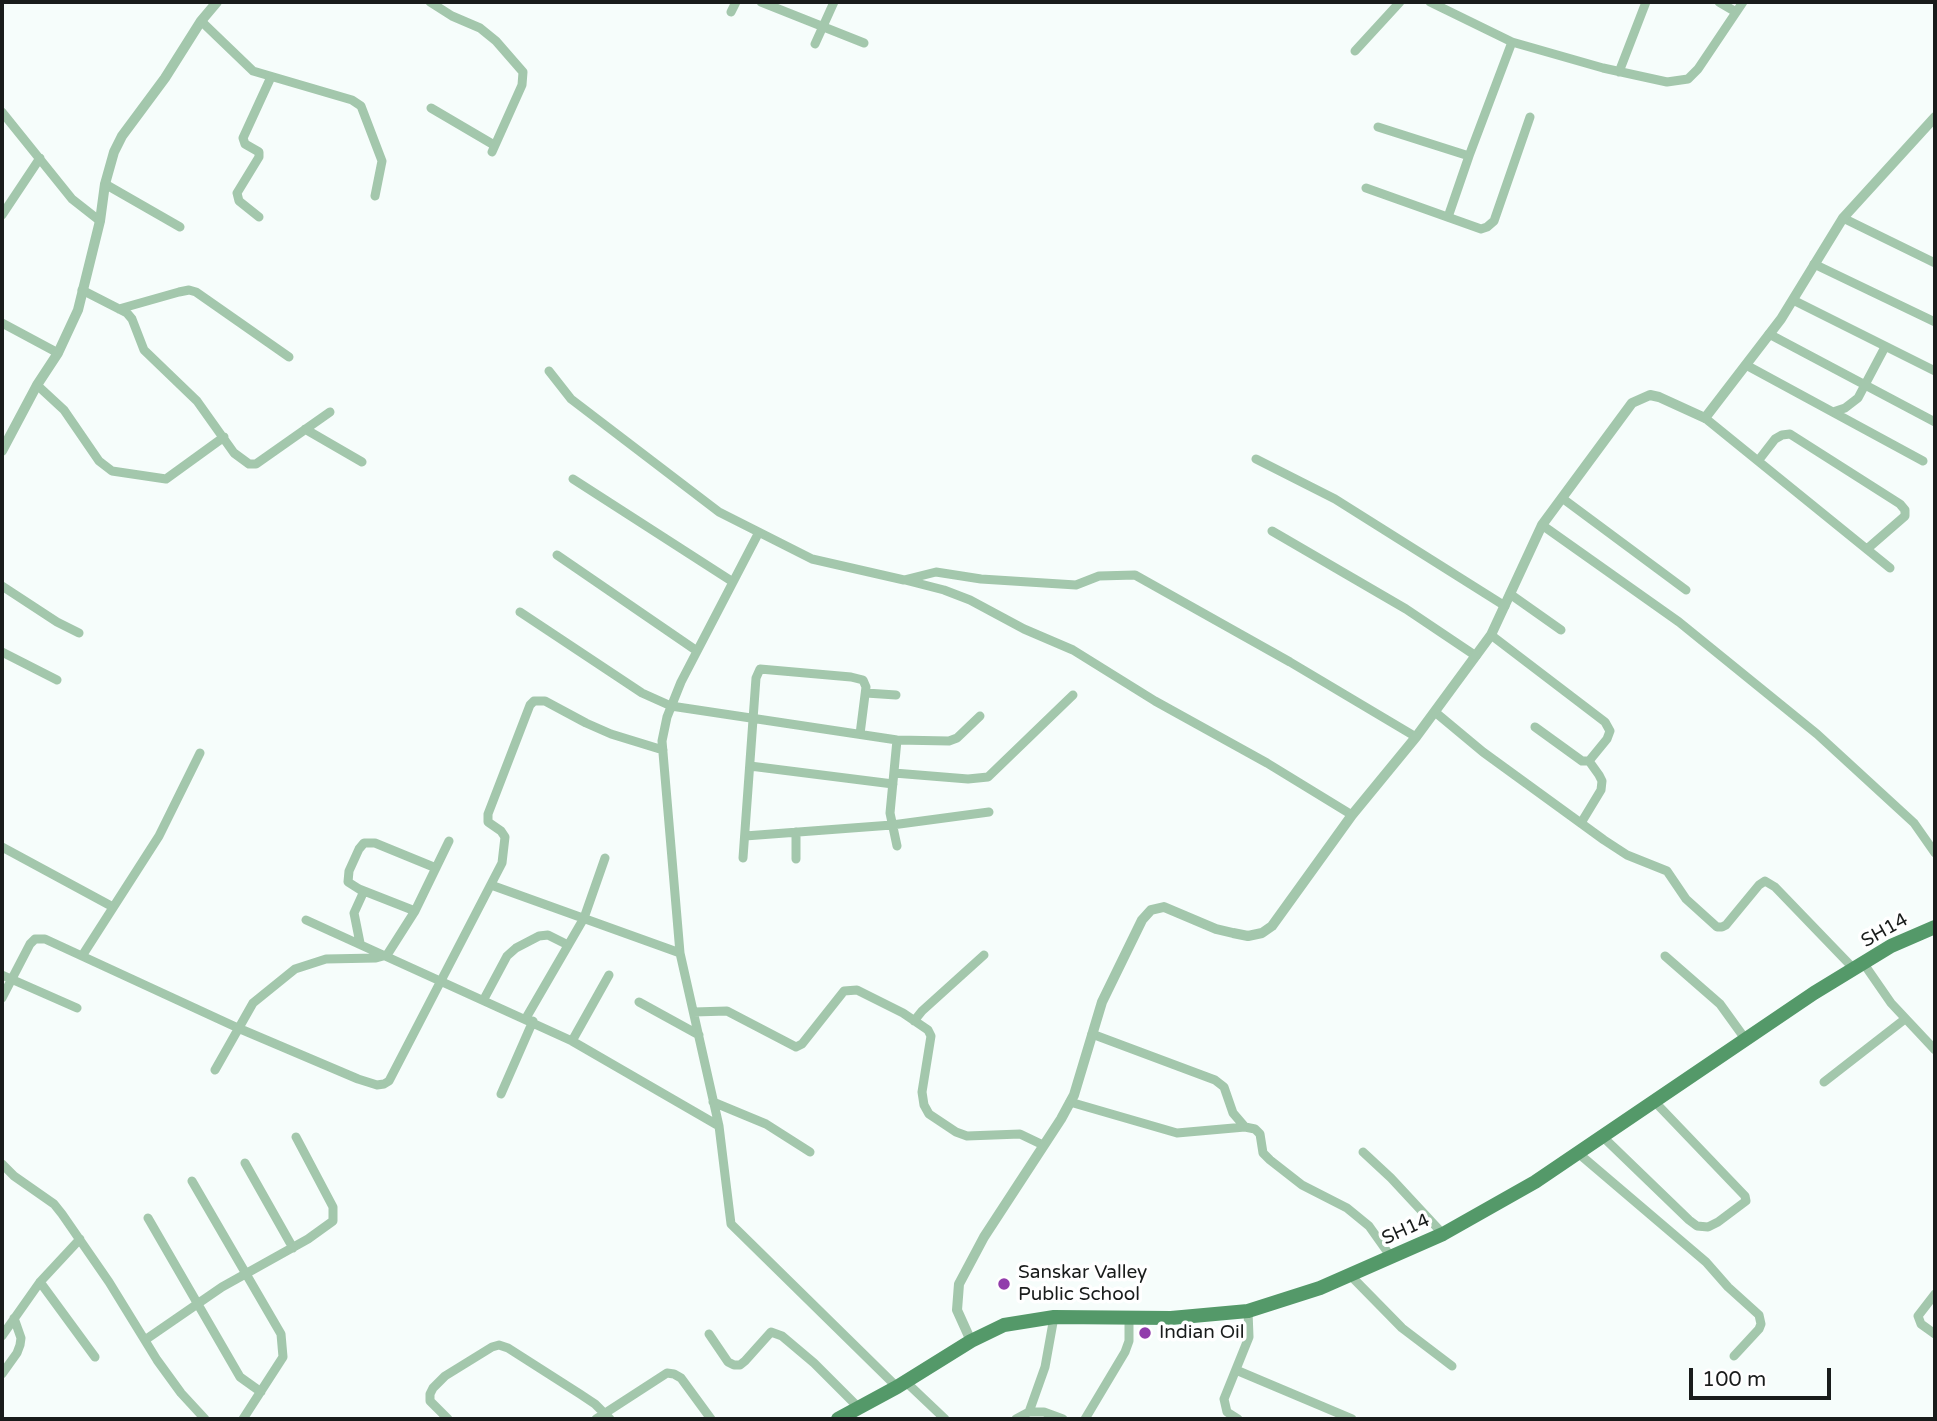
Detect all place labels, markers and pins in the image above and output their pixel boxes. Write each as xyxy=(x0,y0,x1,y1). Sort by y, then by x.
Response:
place label: Sanskar Valley Public School xyxy=(1018,1262,1147,1306)
marker: Sanskar Valley Public School xyxy=(996,1276,1012,1292)
place label: Indian Oil xyxy=(1159,1322,1244,1344)
marker: Indian Oil xyxy=(1137,1325,1153,1341)

